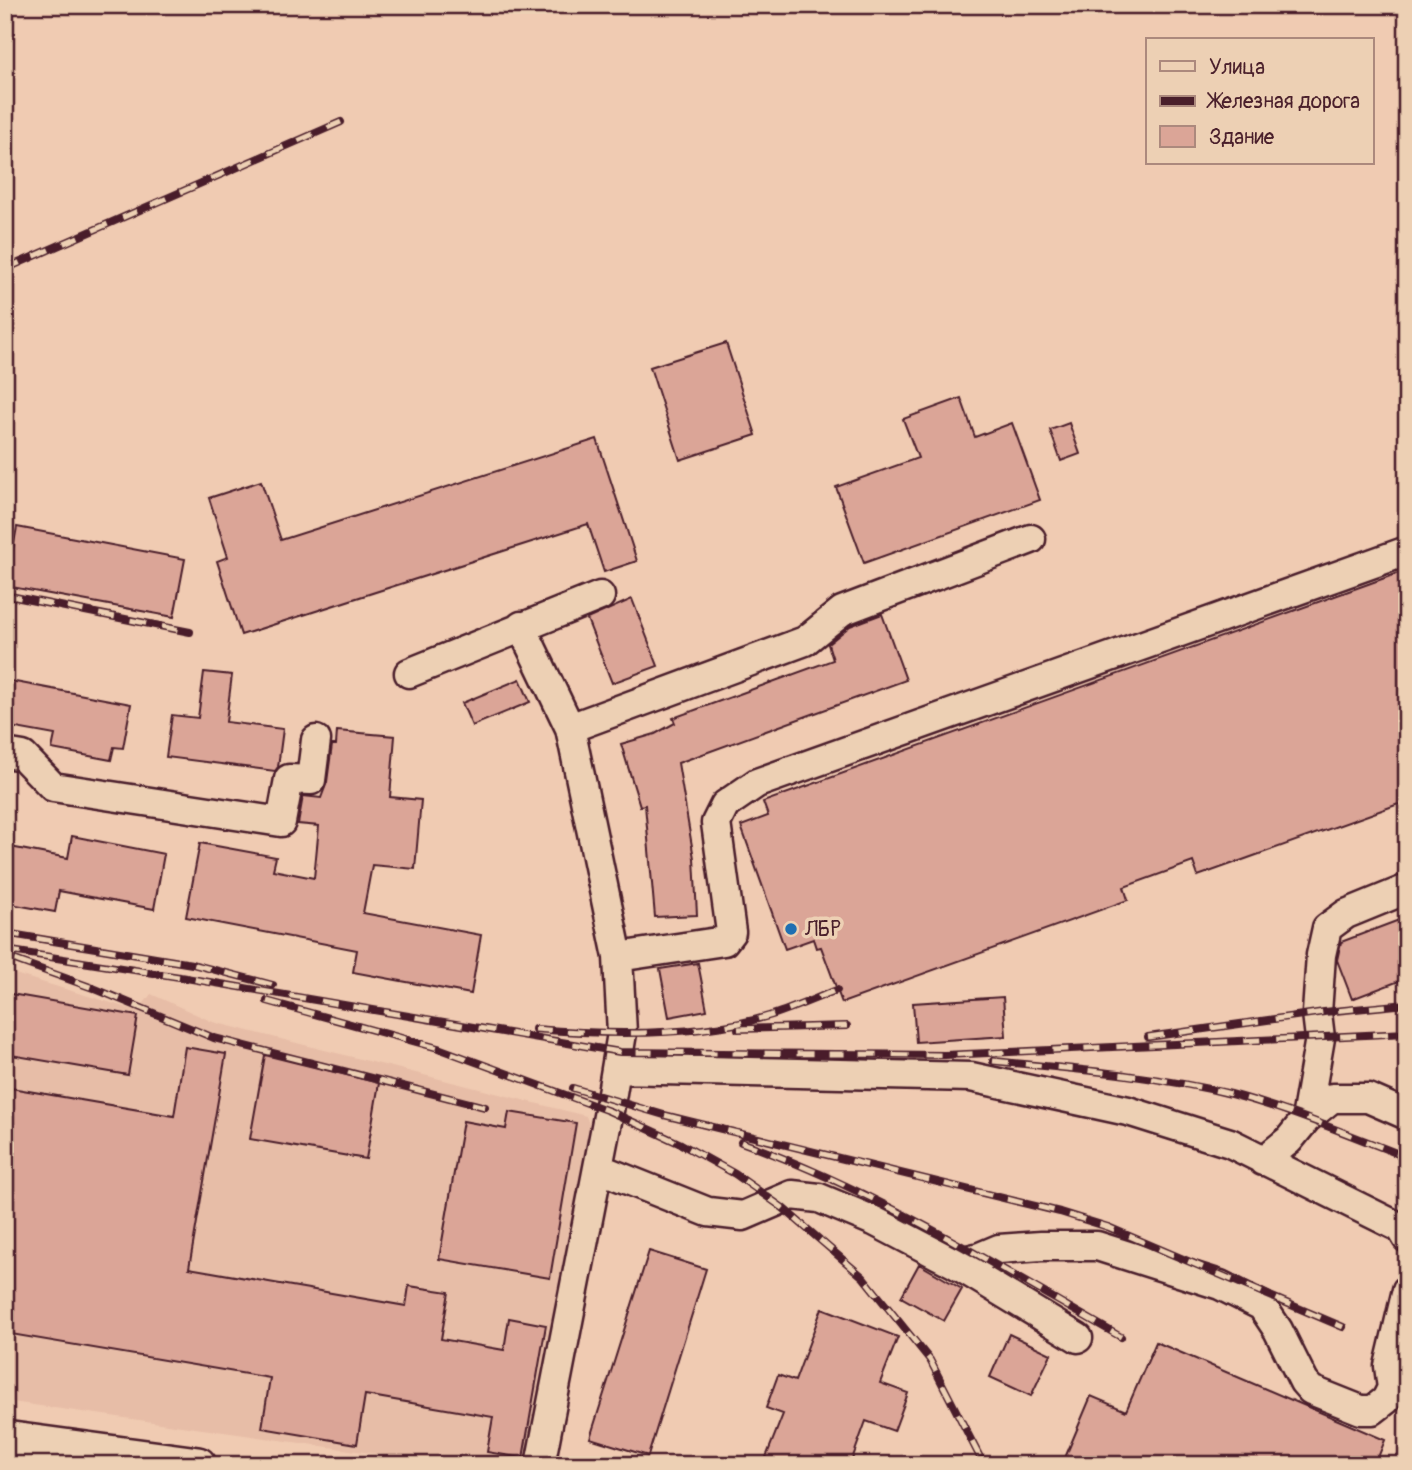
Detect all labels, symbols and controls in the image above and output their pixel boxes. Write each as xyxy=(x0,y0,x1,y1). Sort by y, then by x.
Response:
legend xyxy=(1146,38,1374,164)
text: Улица xyxy=(1209,54,1265,81)
text: Железная дорога xyxy=(1206,88,1360,115)
text: Здание xyxy=(1209,124,1275,151)
place label: ЛБР xyxy=(804,916,841,943)
marker: ЛБР xyxy=(783,921,799,937)

